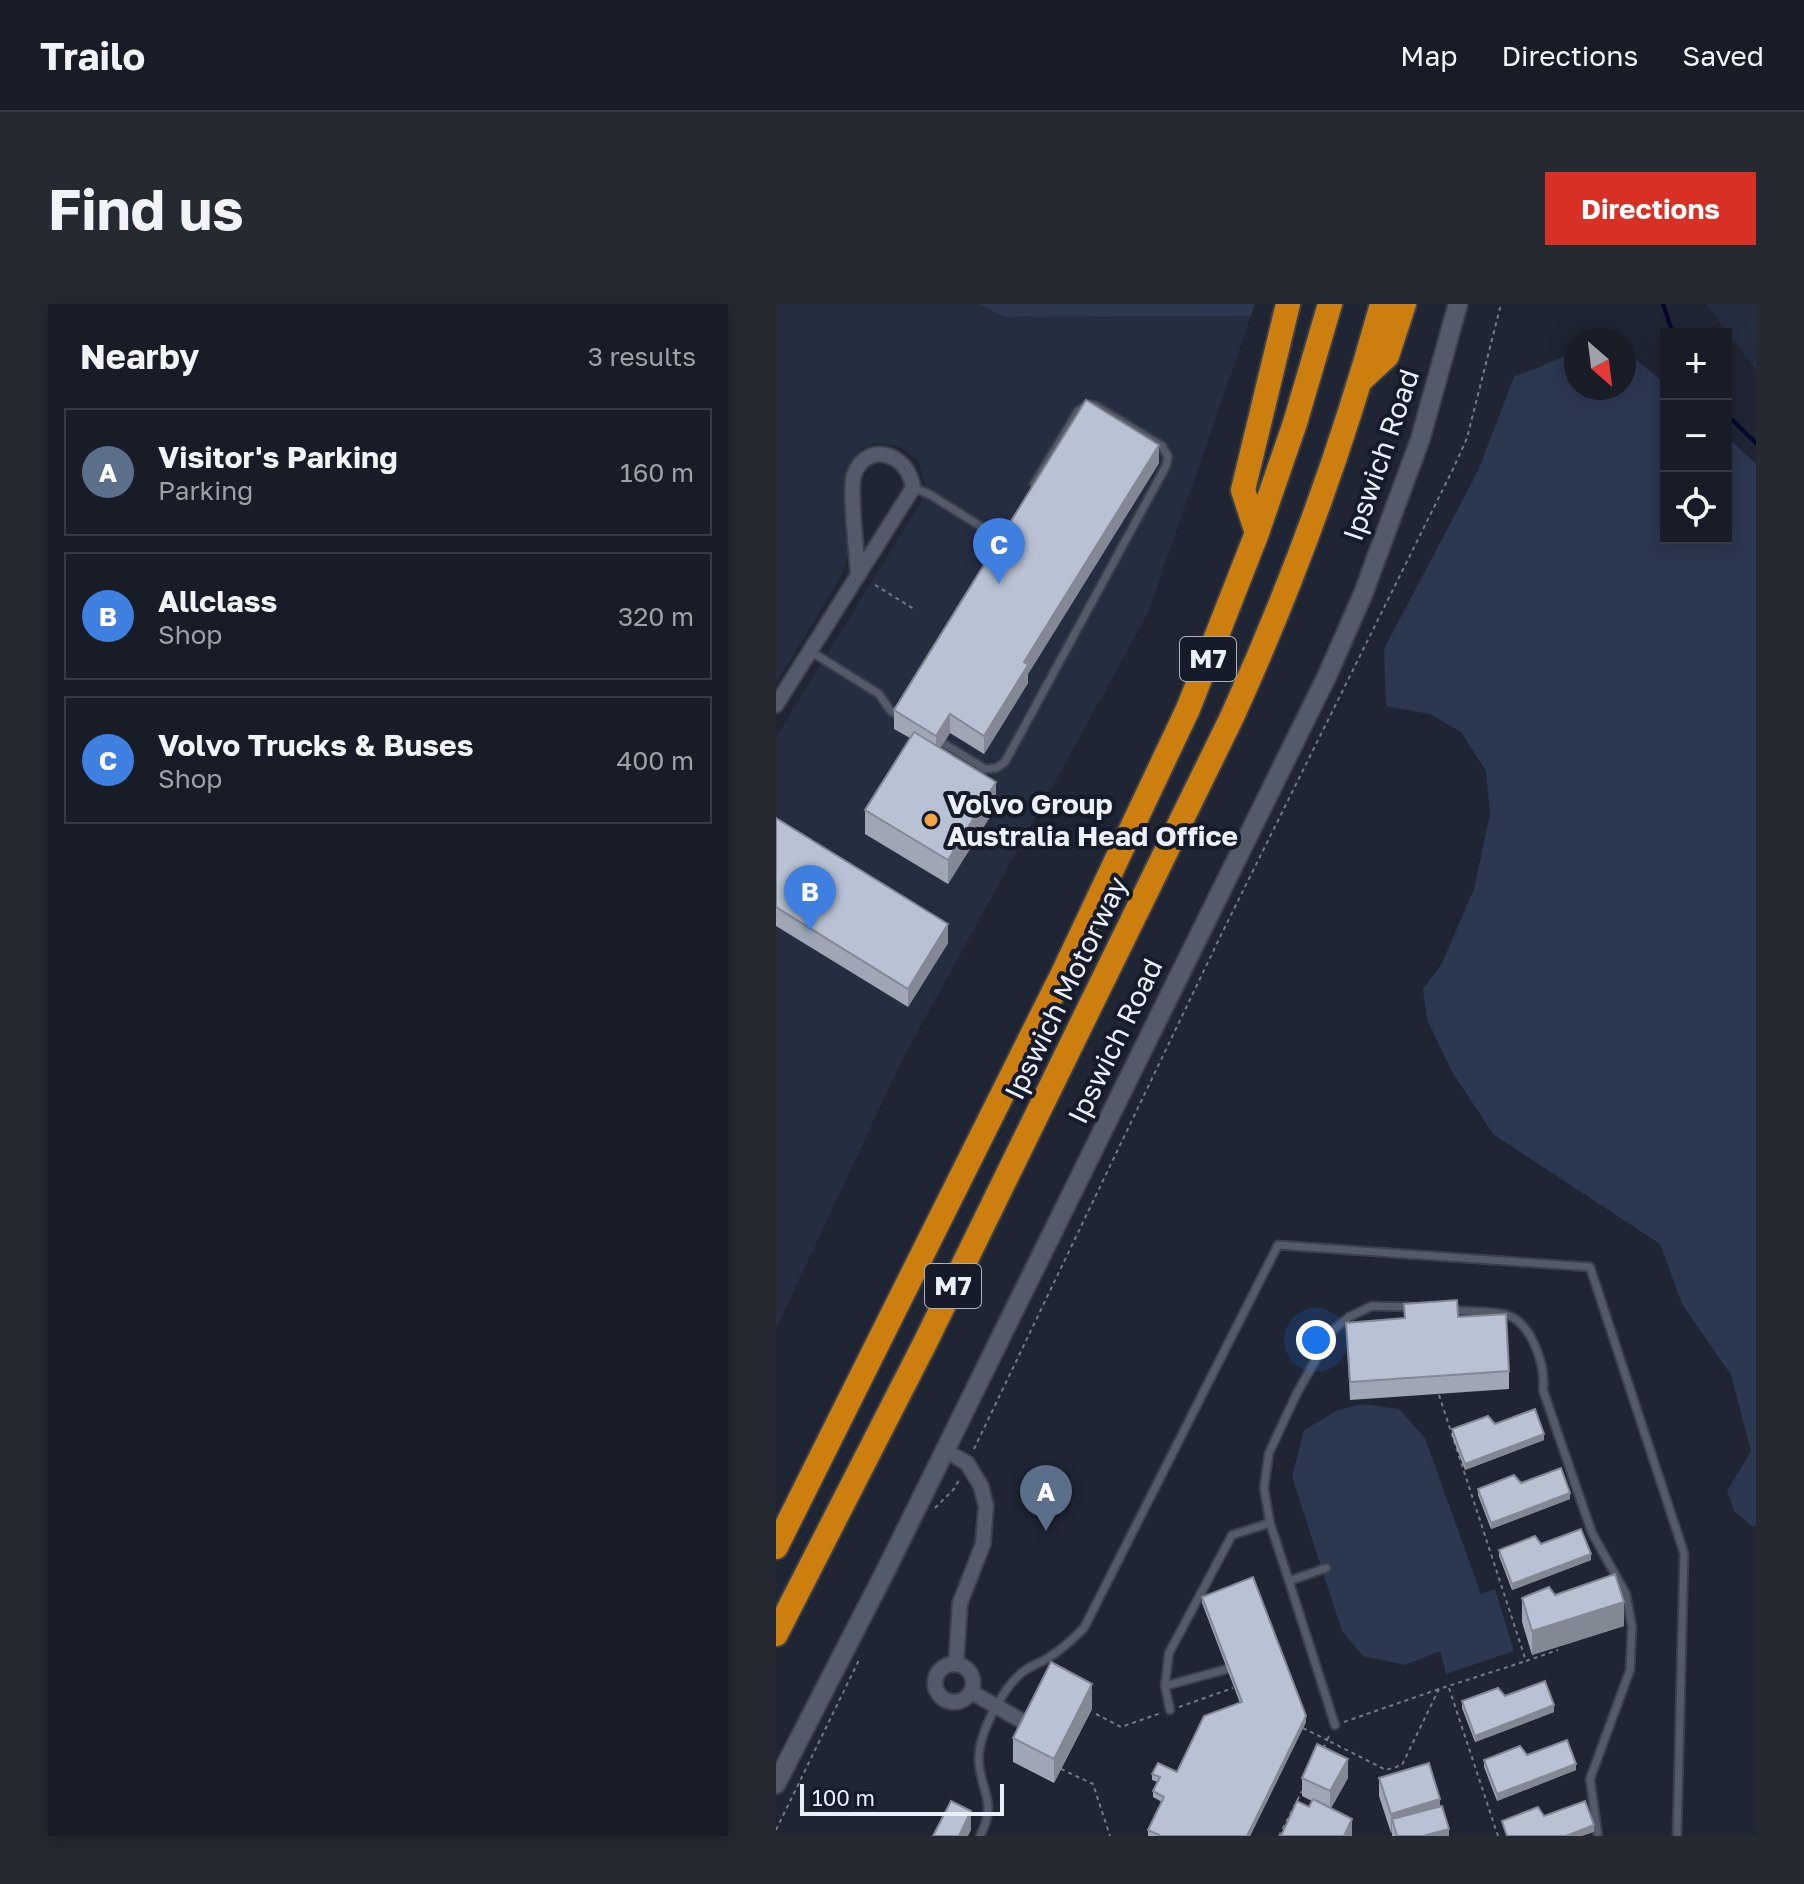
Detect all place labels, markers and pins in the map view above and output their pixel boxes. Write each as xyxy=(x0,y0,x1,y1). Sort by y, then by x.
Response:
pin: C xyxy=(973,518,1025,584)
place label: Volvo Group Australia Head Office xyxy=(947,787,1238,852)
marker: Volvo Group Australia Head Office xyxy=(922,811,940,829)
pin: B xyxy=(784,865,836,931)
pin: A xyxy=(1020,1465,1072,1531)

